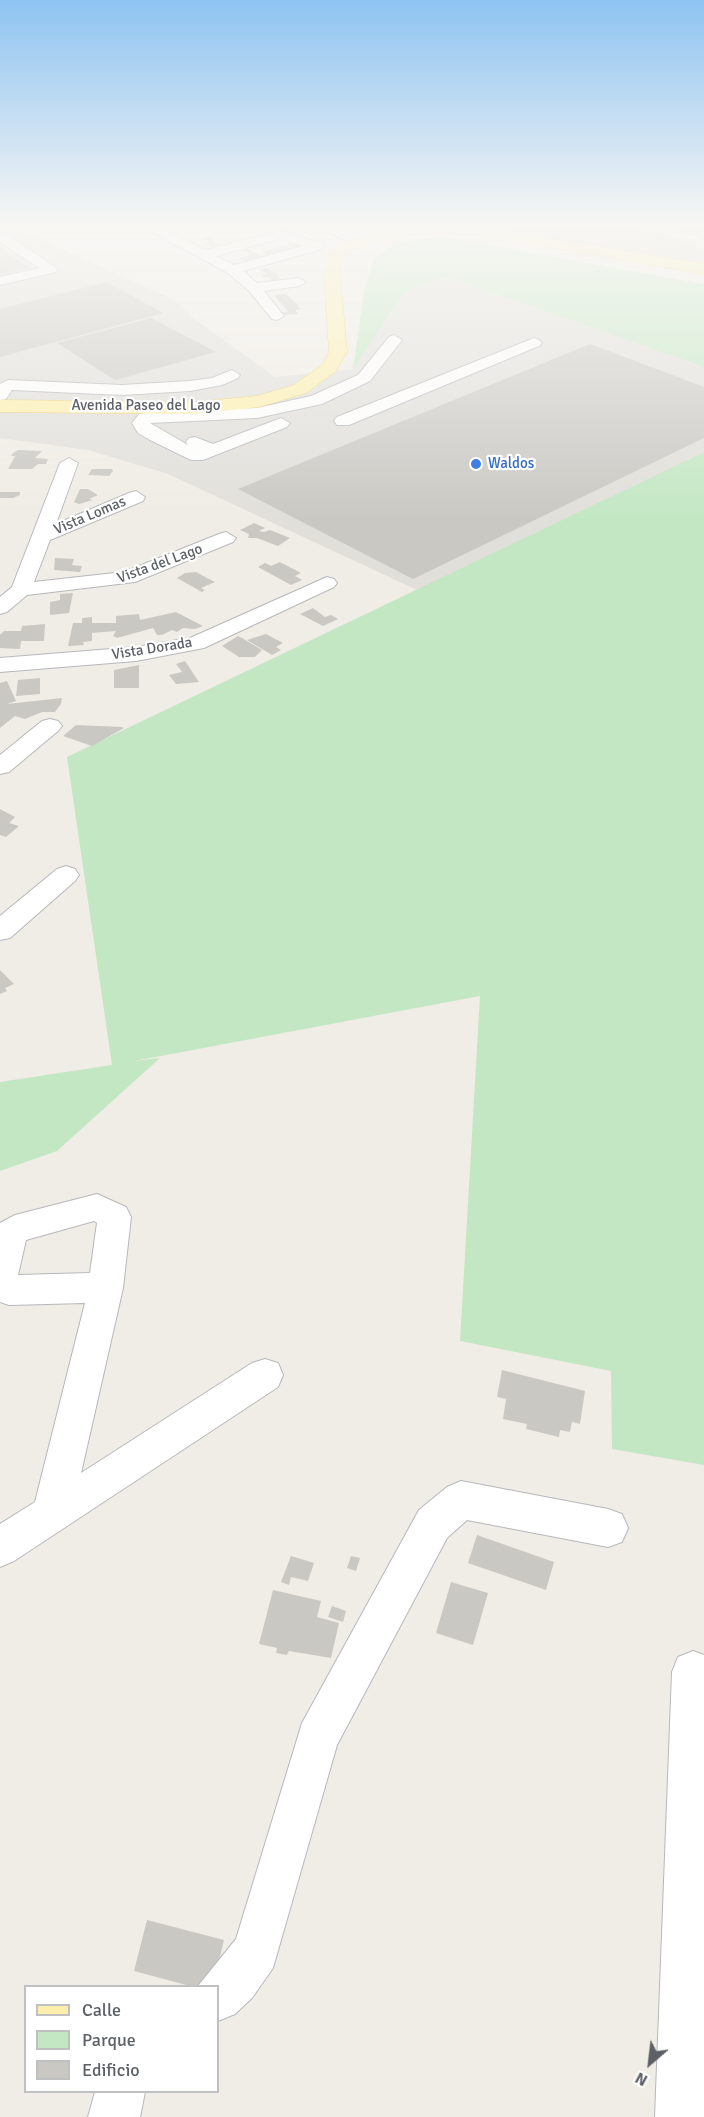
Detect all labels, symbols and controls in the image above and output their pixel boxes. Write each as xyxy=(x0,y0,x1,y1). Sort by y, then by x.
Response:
street label: Avenida Paseo del Lago xyxy=(71,397,221,415)
place label: Waldos xyxy=(488,455,534,473)
marker: Waldos xyxy=(469,457,483,471)
street label: Vista Lomas xyxy=(51,493,129,539)
street label: Vista del Lago xyxy=(115,540,205,588)
street label: Vista Dorada xyxy=(110,634,194,664)
legend xyxy=(24,1985,219,2093)
text: Calle xyxy=(82,1999,121,2021)
text: Parque xyxy=(82,2029,136,2051)
north arrow xyxy=(620,2033,680,2093)
text: Edificio xyxy=(82,2059,140,2081)
text: N xyxy=(632,2067,651,2090)

